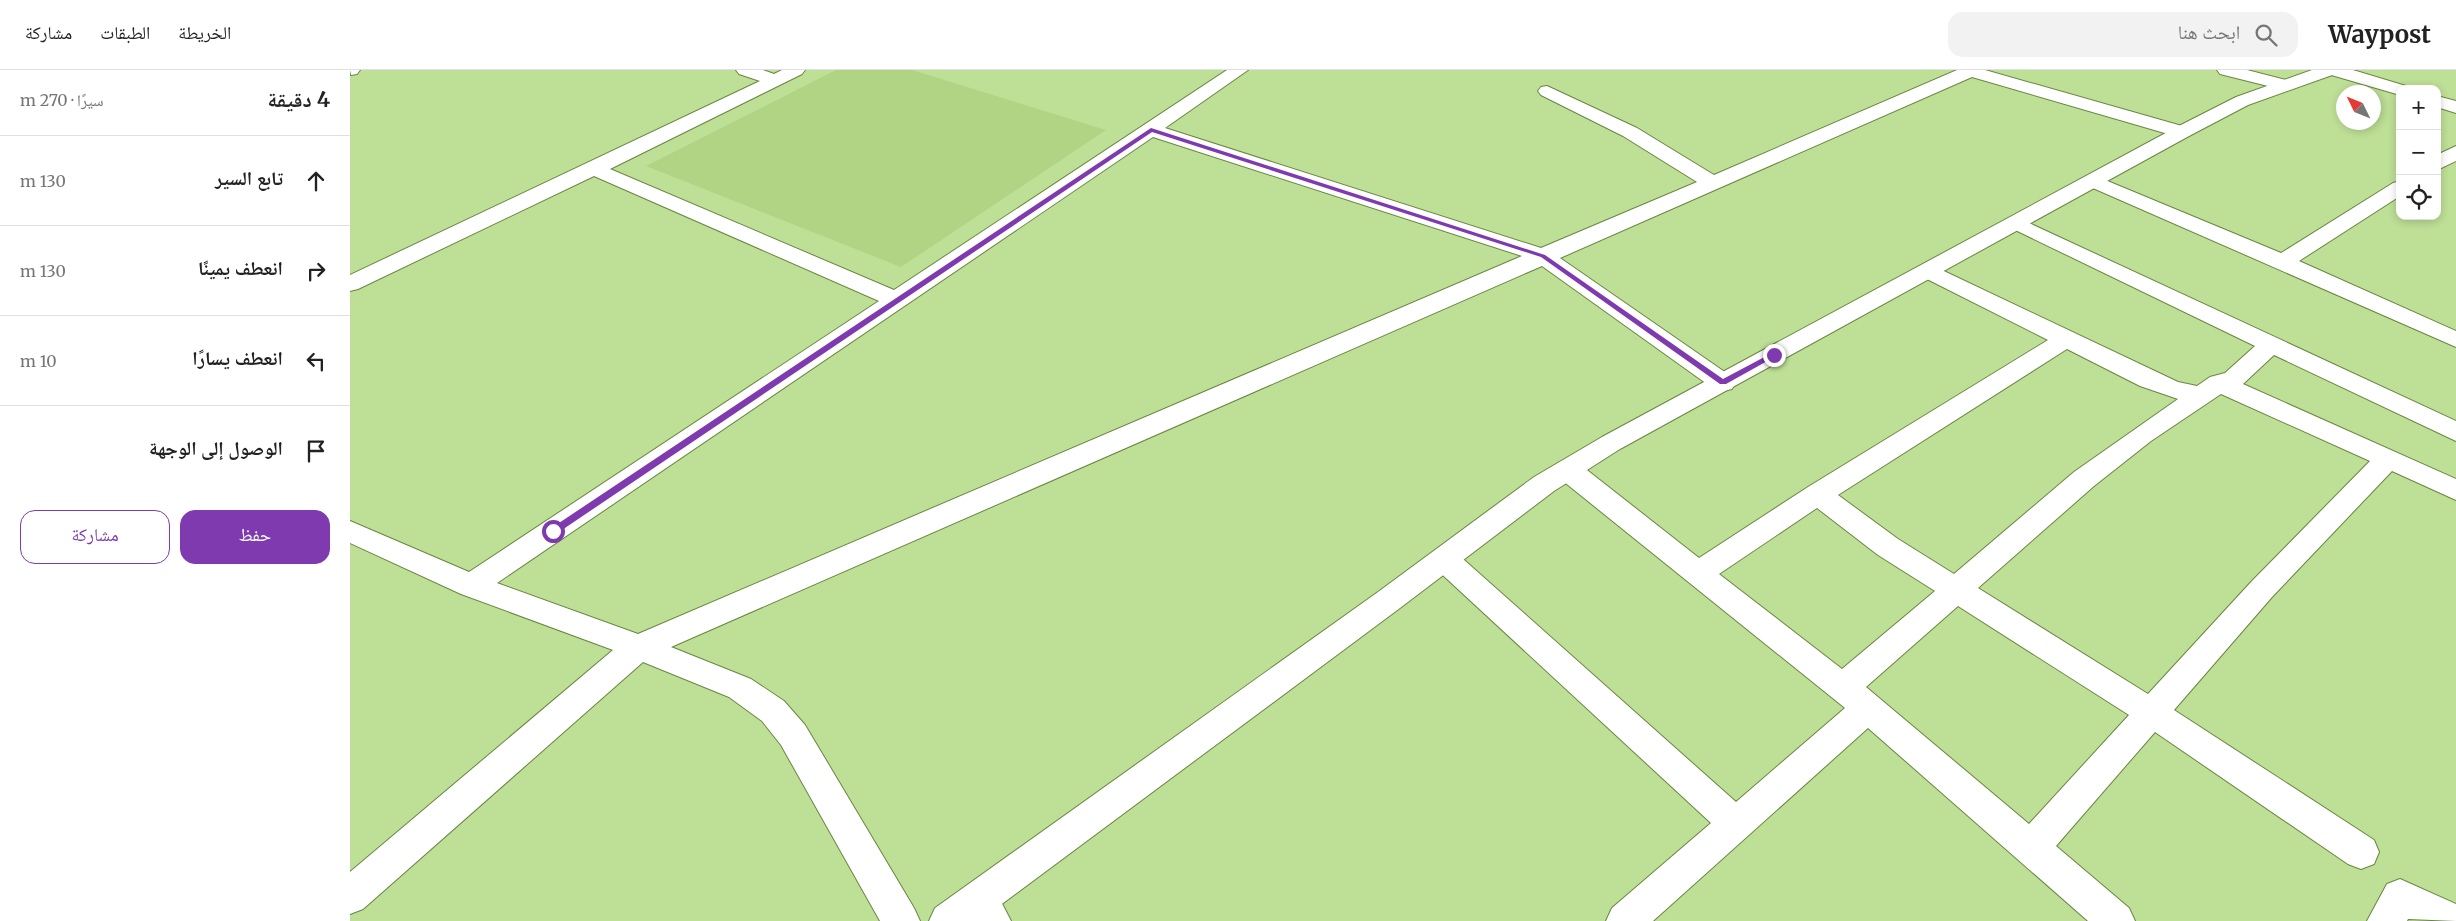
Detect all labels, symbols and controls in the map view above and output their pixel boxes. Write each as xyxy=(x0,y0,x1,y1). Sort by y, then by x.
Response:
search box xyxy=(1948,12,2298,57)
text: Waypost xyxy=(2328,19,2431,50)
text: ابحث هنا xyxy=(2178,20,2240,44)
text: مشاركة xyxy=(25,21,72,44)
text: الطبقات xyxy=(100,21,150,44)
text: الخريطة xyxy=(178,21,231,44)
icon: search xyxy=(2252,21,2280,49)
north arrow xyxy=(2336,85,2381,130)
map controls xyxy=(2396,85,2441,220)
button: + xyxy=(2396,85,2441,130)
text: 4 دقيقة xyxy=(268,86,330,113)
text: سيرًا · 270 m xyxy=(20,90,104,110)
button: − xyxy=(2396,130,2441,175)
text: تابع السير xyxy=(215,166,283,190)
icon: ahead xyxy=(302,167,330,195)
text: 130 m xyxy=(20,171,66,191)
button: locate xyxy=(2396,175,2441,220)
text: انعطف يمينًا xyxy=(198,256,283,280)
icon: right xyxy=(302,257,330,285)
text: 130 m xyxy=(20,261,66,281)
route end xyxy=(1763,344,1786,367)
text: انعطف يسارًا xyxy=(192,346,283,370)
icon: left xyxy=(302,347,330,375)
text: 10 m xyxy=(20,351,57,371)
text: الوصول إلى الوجهة xyxy=(149,436,283,460)
icon: arrive xyxy=(302,437,330,465)
button: مشاركة xyxy=(20,510,170,564)
button: حفظ xyxy=(180,510,330,564)
route start xyxy=(542,520,565,543)

